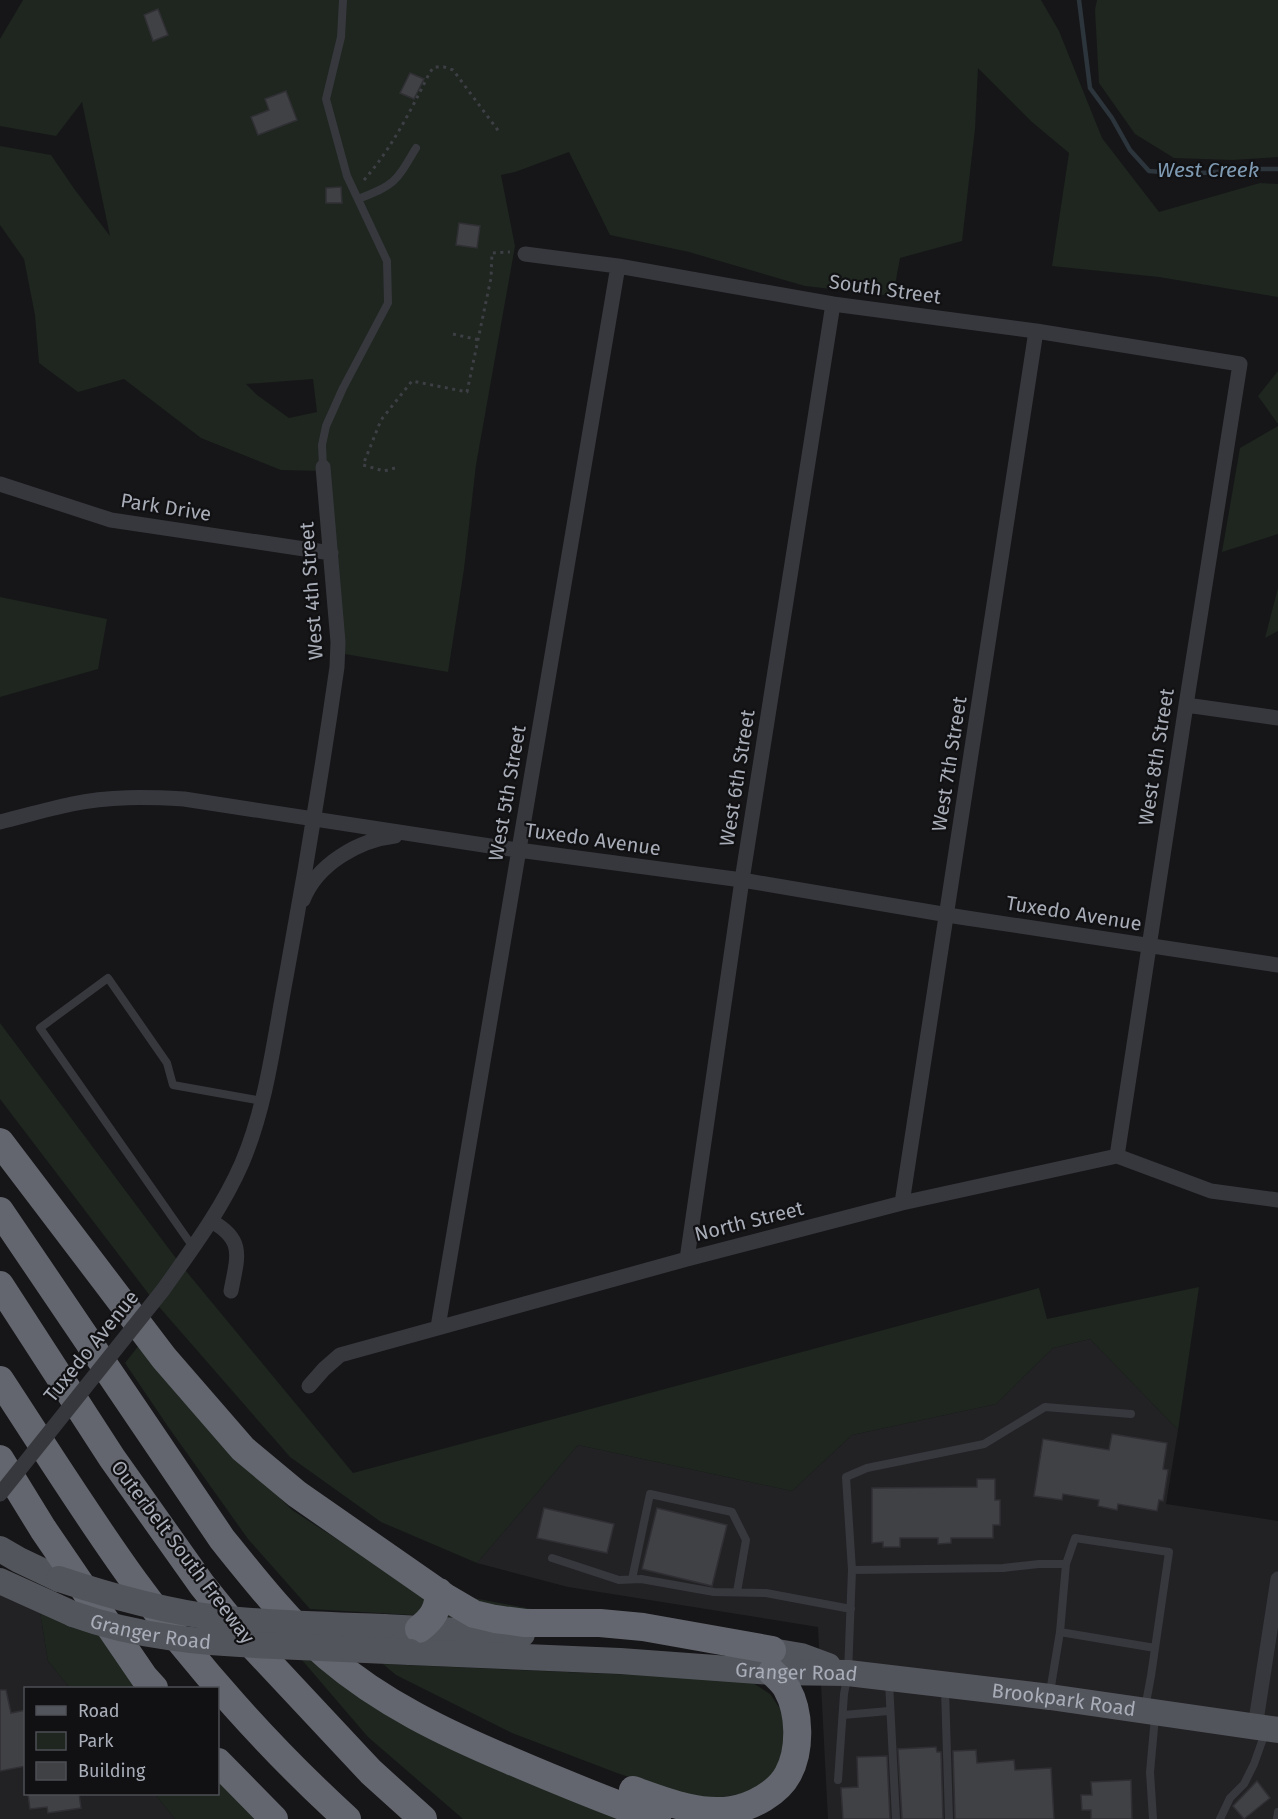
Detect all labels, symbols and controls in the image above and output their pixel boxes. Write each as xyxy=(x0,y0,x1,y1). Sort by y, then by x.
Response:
water label: West Creek xyxy=(1157,157,1259,183)
street label: South Street xyxy=(828,269,943,309)
street label: Park Drive xyxy=(119,488,213,526)
street label: West 4th Street xyxy=(294,520,328,661)
street label: West 8th Street xyxy=(1133,686,1179,827)
street label: West 7th Street xyxy=(926,694,972,833)
street label: West 6th Street xyxy=(714,707,760,848)
street label: West 5th Street xyxy=(483,722,531,863)
street label: Tuxedo Avenue xyxy=(524,818,662,860)
street label: Tuxedo Avenue xyxy=(1005,890,1143,936)
street label: North Street xyxy=(692,1196,807,1246)
street label: Tuxedo Avenue xyxy=(39,1285,143,1407)
street label: Outerbelt South Freeway xyxy=(106,1456,260,1648)
street label: Granger Road xyxy=(87,1609,212,1654)
street label: Granger Road xyxy=(734,1657,859,1686)
street label: Brookpark Road xyxy=(990,1678,1137,1721)
legend xyxy=(24,1687,219,1795)
text: Road xyxy=(78,1700,120,1722)
text: Park xyxy=(78,1730,114,1752)
text: Building xyxy=(78,1760,146,1782)

